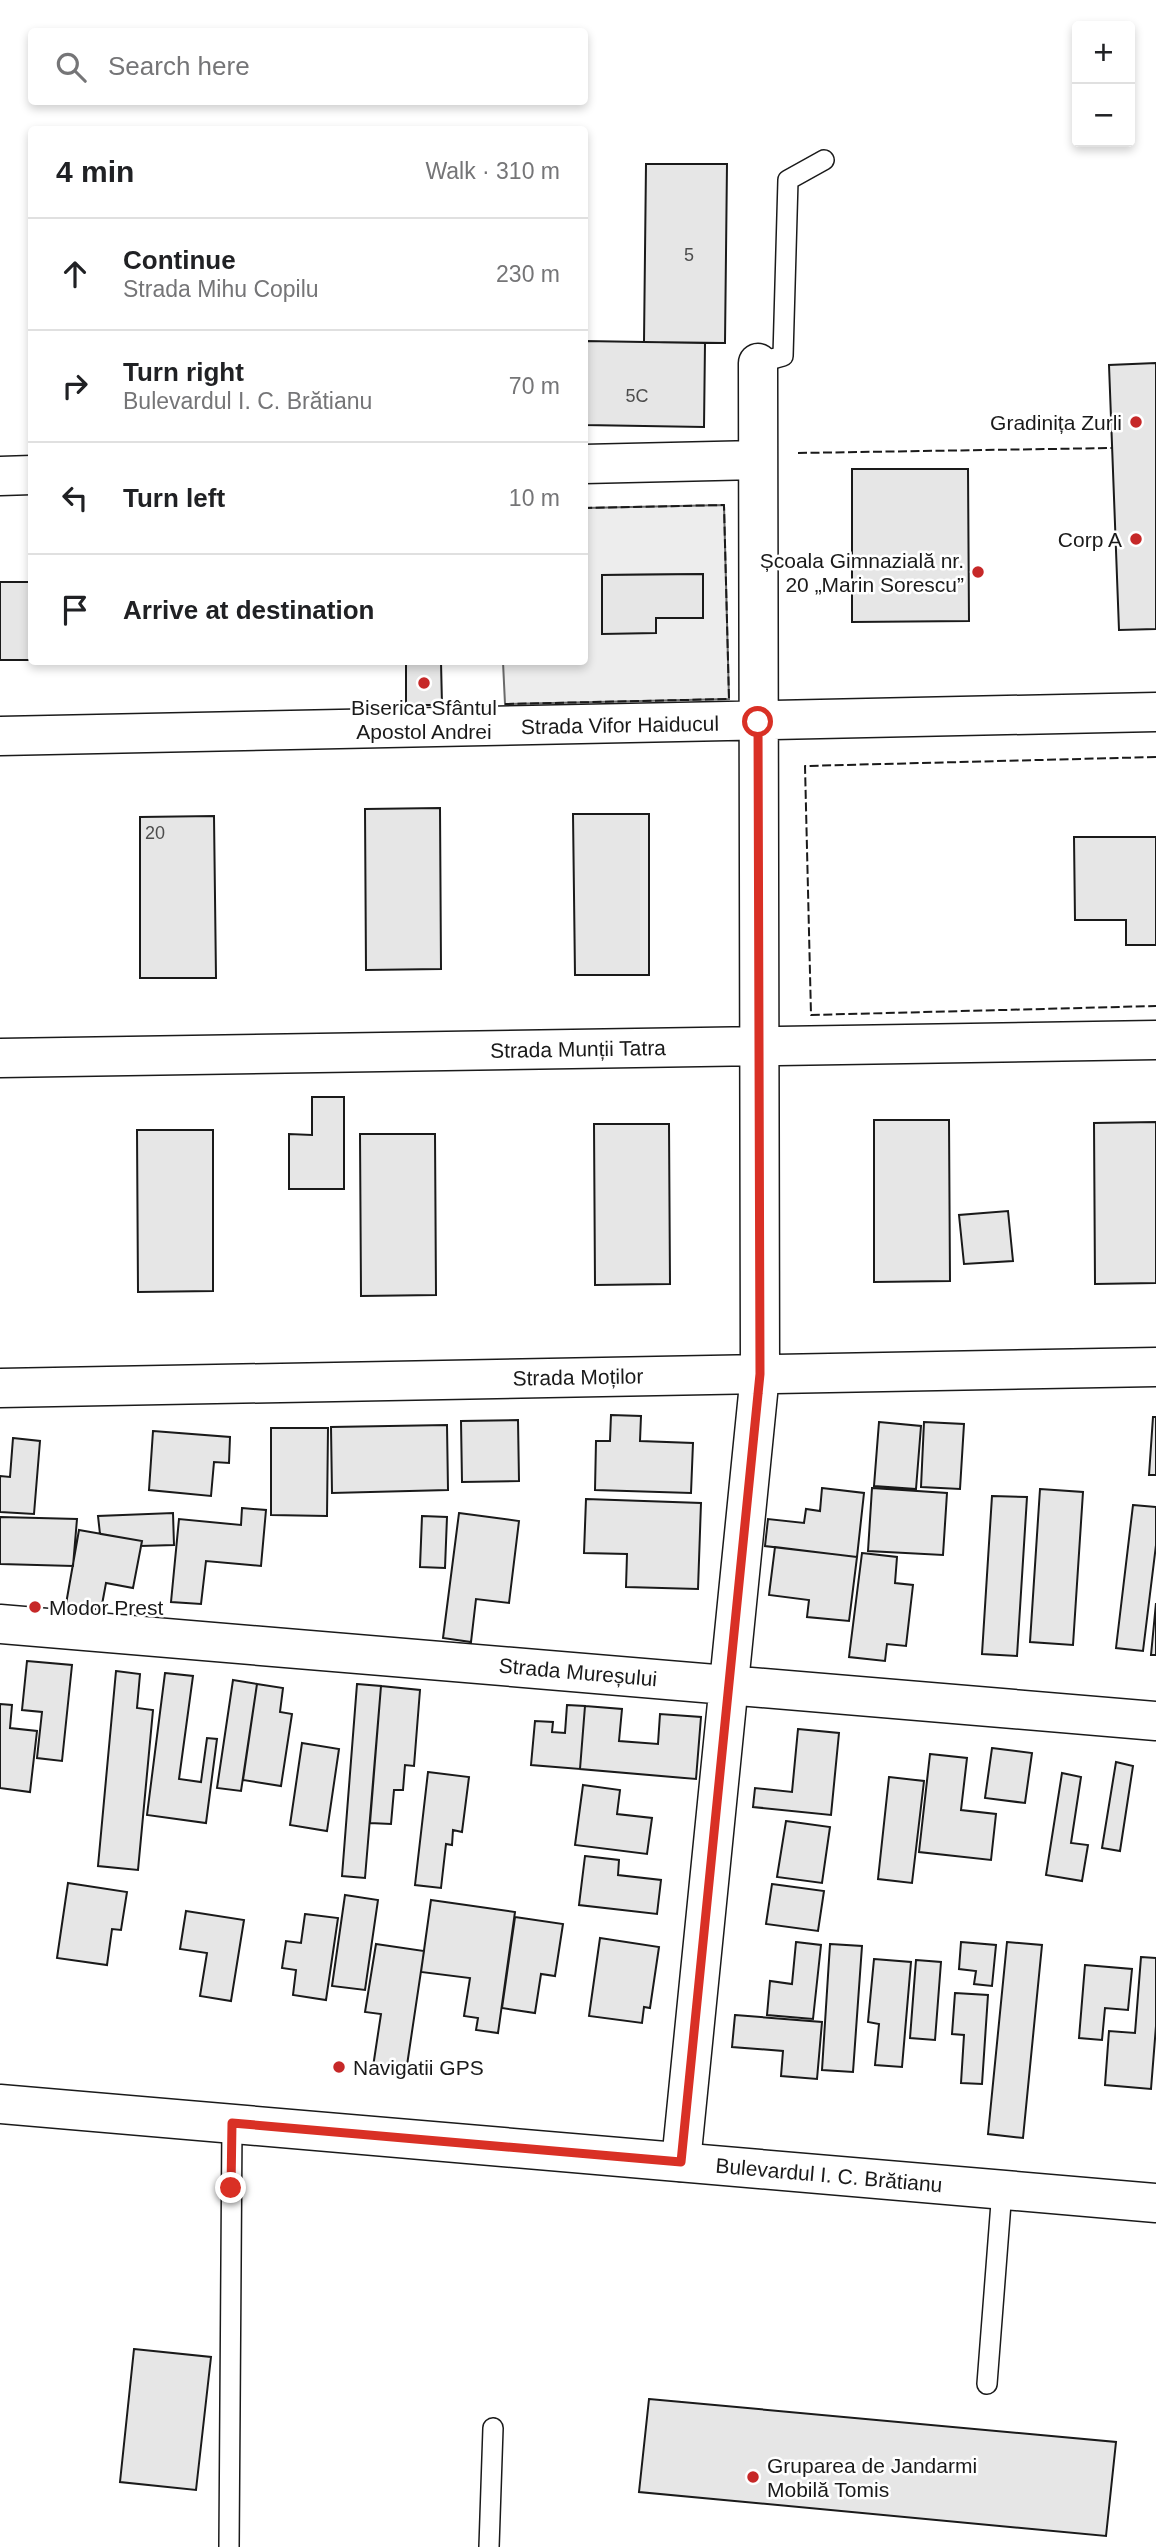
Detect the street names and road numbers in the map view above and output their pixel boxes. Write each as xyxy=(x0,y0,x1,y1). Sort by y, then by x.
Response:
street label: Strada Vifor Haiducul xyxy=(521,712,719,738)
street label: Strada Munții Tatra xyxy=(490,1036,666,1062)
street label: Strada Moților xyxy=(512,1364,644,1390)
street label: Strada Mureșului xyxy=(498,1654,658,1690)
street label: Bulevardul I. C. Brătianu xyxy=(715,2154,943,2196)

